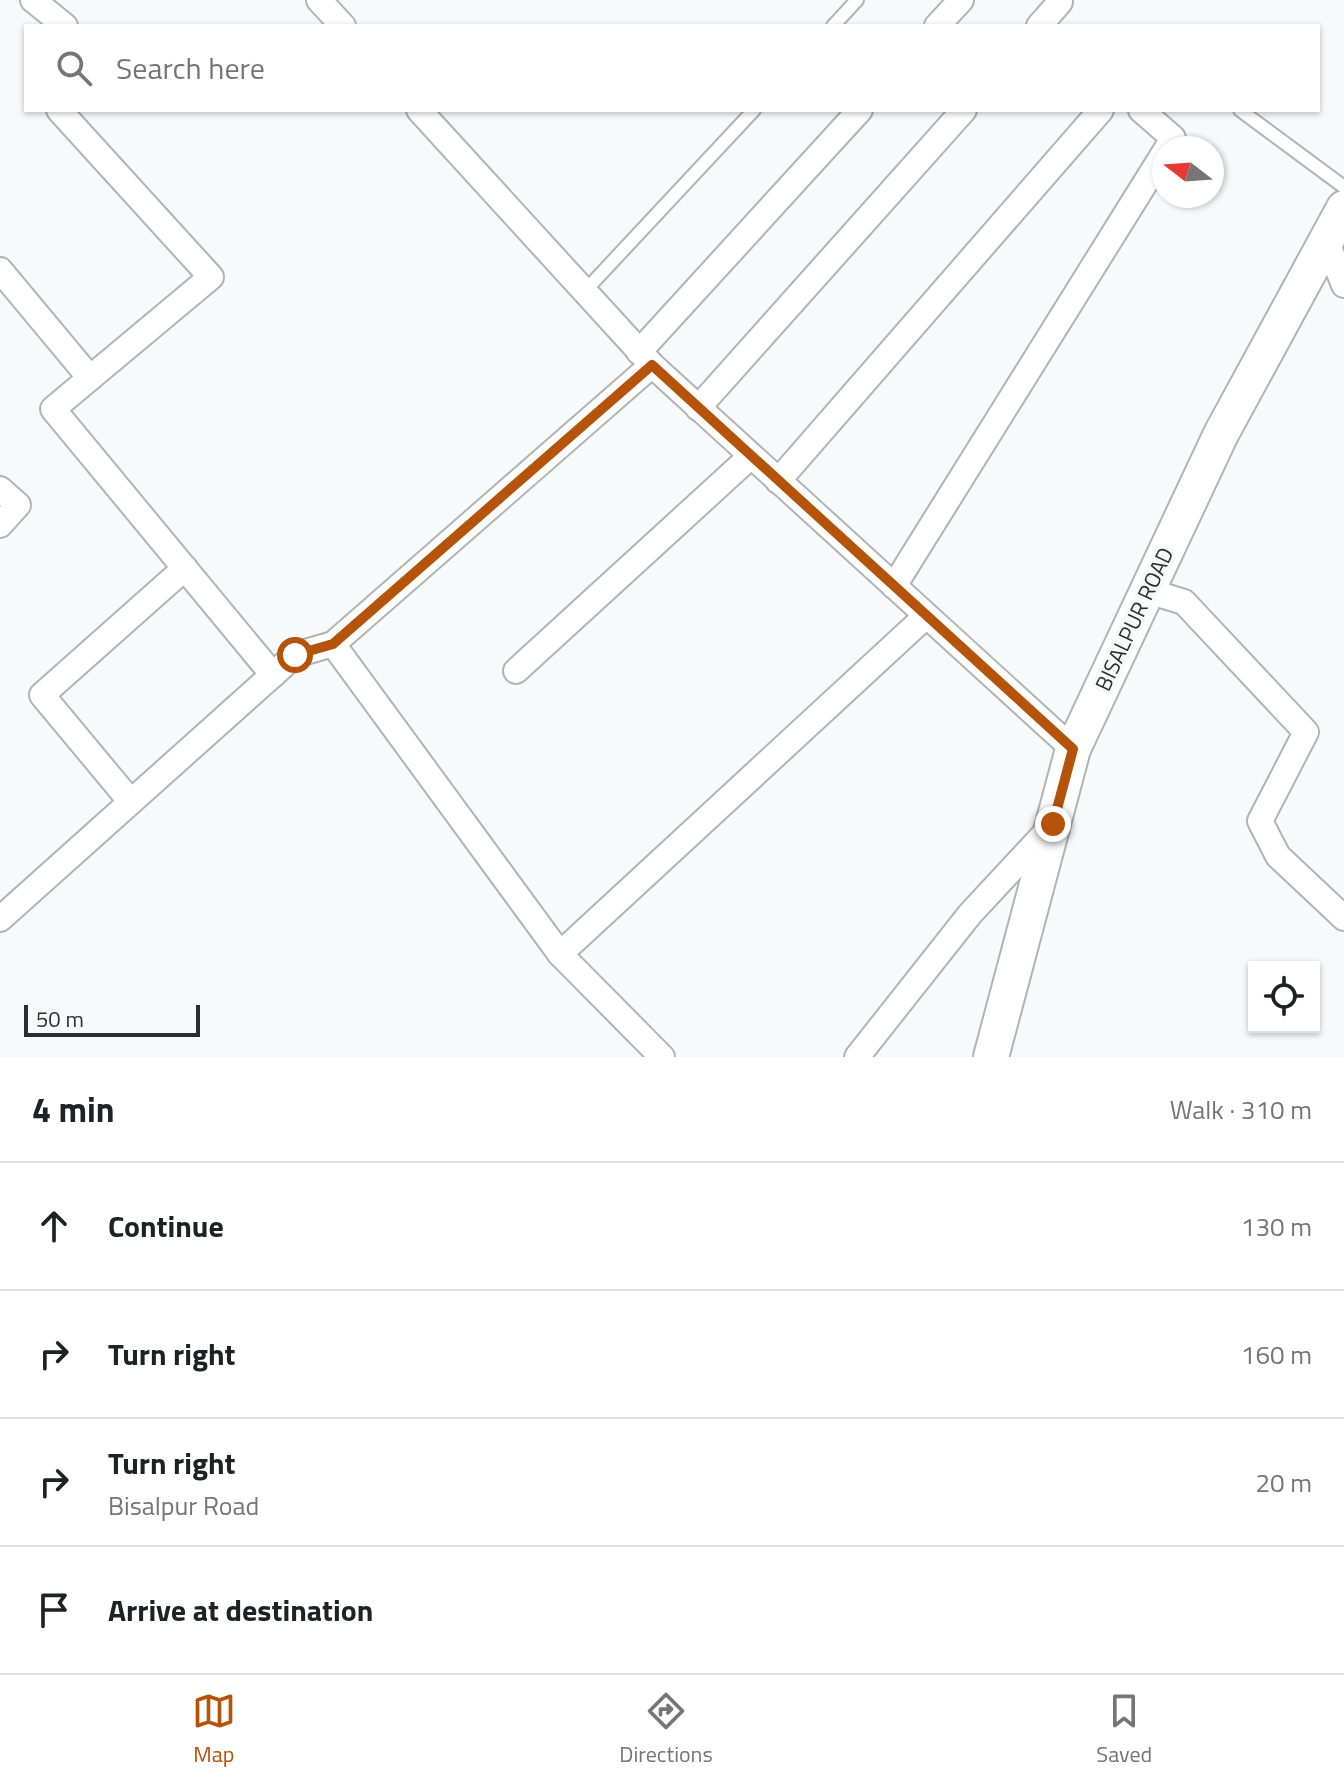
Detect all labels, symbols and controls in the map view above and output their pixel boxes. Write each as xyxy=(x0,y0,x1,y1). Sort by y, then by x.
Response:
search box xyxy=(24,24,1320,112)
text: Search here xyxy=(116,45,265,91)
icon: search xyxy=(52,46,96,90)
north arrow xyxy=(1152,136,1224,208)
street label: BISALPUR ROAD xyxy=(1086,542,1182,696)
route start xyxy=(277,637,313,673)
route end xyxy=(1035,806,1071,842)
map controls xyxy=(1248,961,1320,1033)
button: locate xyxy=(1248,961,1320,1033)
scale bar xyxy=(24,1001,200,1037)
text: 50 m xyxy=(36,1002,84,1036)
text: 4 min xyxy=(32,1083,115,1135)
text: Walk · 310 m xyxy=(1170,1090,1312,1129)
text: Continue xyxy=(108,1203,224,1249)
icon: ahead xyxy=(32,1204,76,1248)
text: 130 m xyxy=(1241,1207,1312,1246)
text: Turn right xyxy=(108,1331,236,1377)
icon: right xyxy=(32,1332,76,1376)
text: 160 m xyxy=(1241,1335,1312,1374)
text: Turn right xyxy=(108,1440,236,1486)
icon: right xyxy=(32,1460,76,1504)
text: 20 m xyxy=(1255,1463,1312,1502)
text: Bisalpur Road xyxy=(108,1486,259,1525)
text: Arrive at destination xyxy=(108,1587,373,1633)
icon: arrive xyxy=(32,1588,76,1632)
tab: Map xyxy=(192,1689,236,1771)
tab: Directions xyxy=(619,1689,713,1771)
tab: Saved xyxy=(1096,1689,1152,1771)

